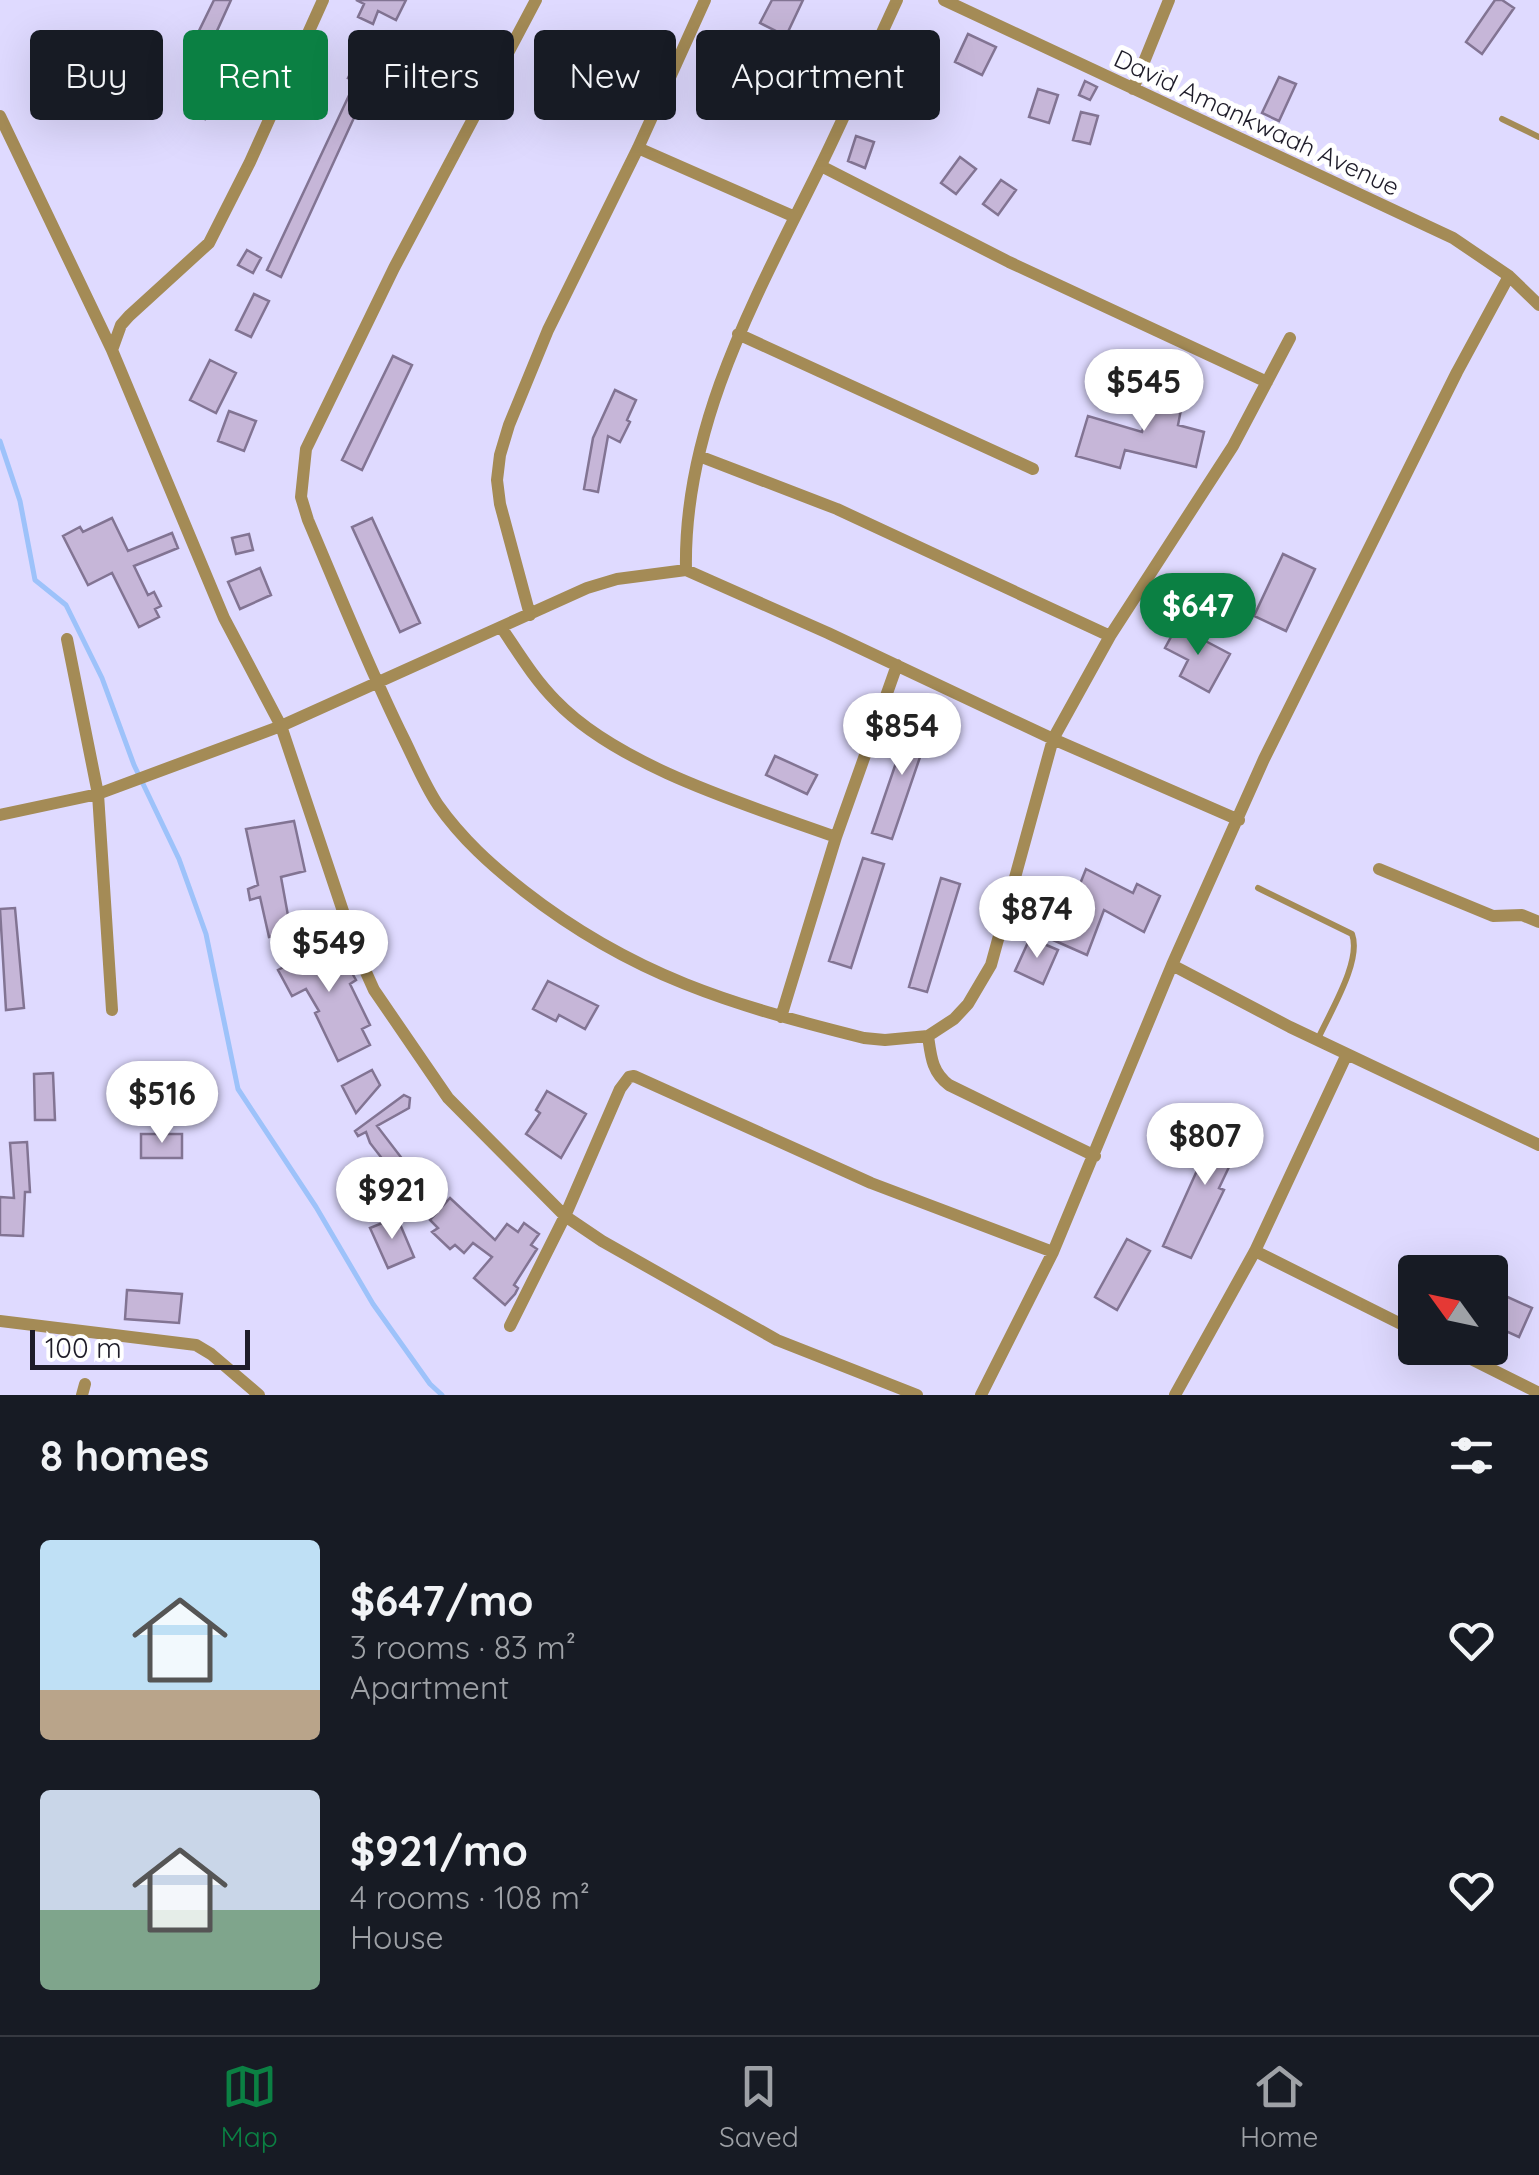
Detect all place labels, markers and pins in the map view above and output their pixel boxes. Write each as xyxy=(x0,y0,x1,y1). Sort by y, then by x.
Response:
pin: $545 xyxy=(1085,349,1203,434)
pin: $647 xyxy=(1139,573,1257,658)
pin: $854 xyxy=(843,693,961,778)
pin: $874 xyxy=(978,876,1096,961)
pin: $549 xyxy=(270,910,388,995)
pin: $516 xyxy=(103,1061,221,1146)
pin: $807 xyxy=(1146,1103,1264,1188)
pin: $921 xyxy=(333,1157,451,1242)

